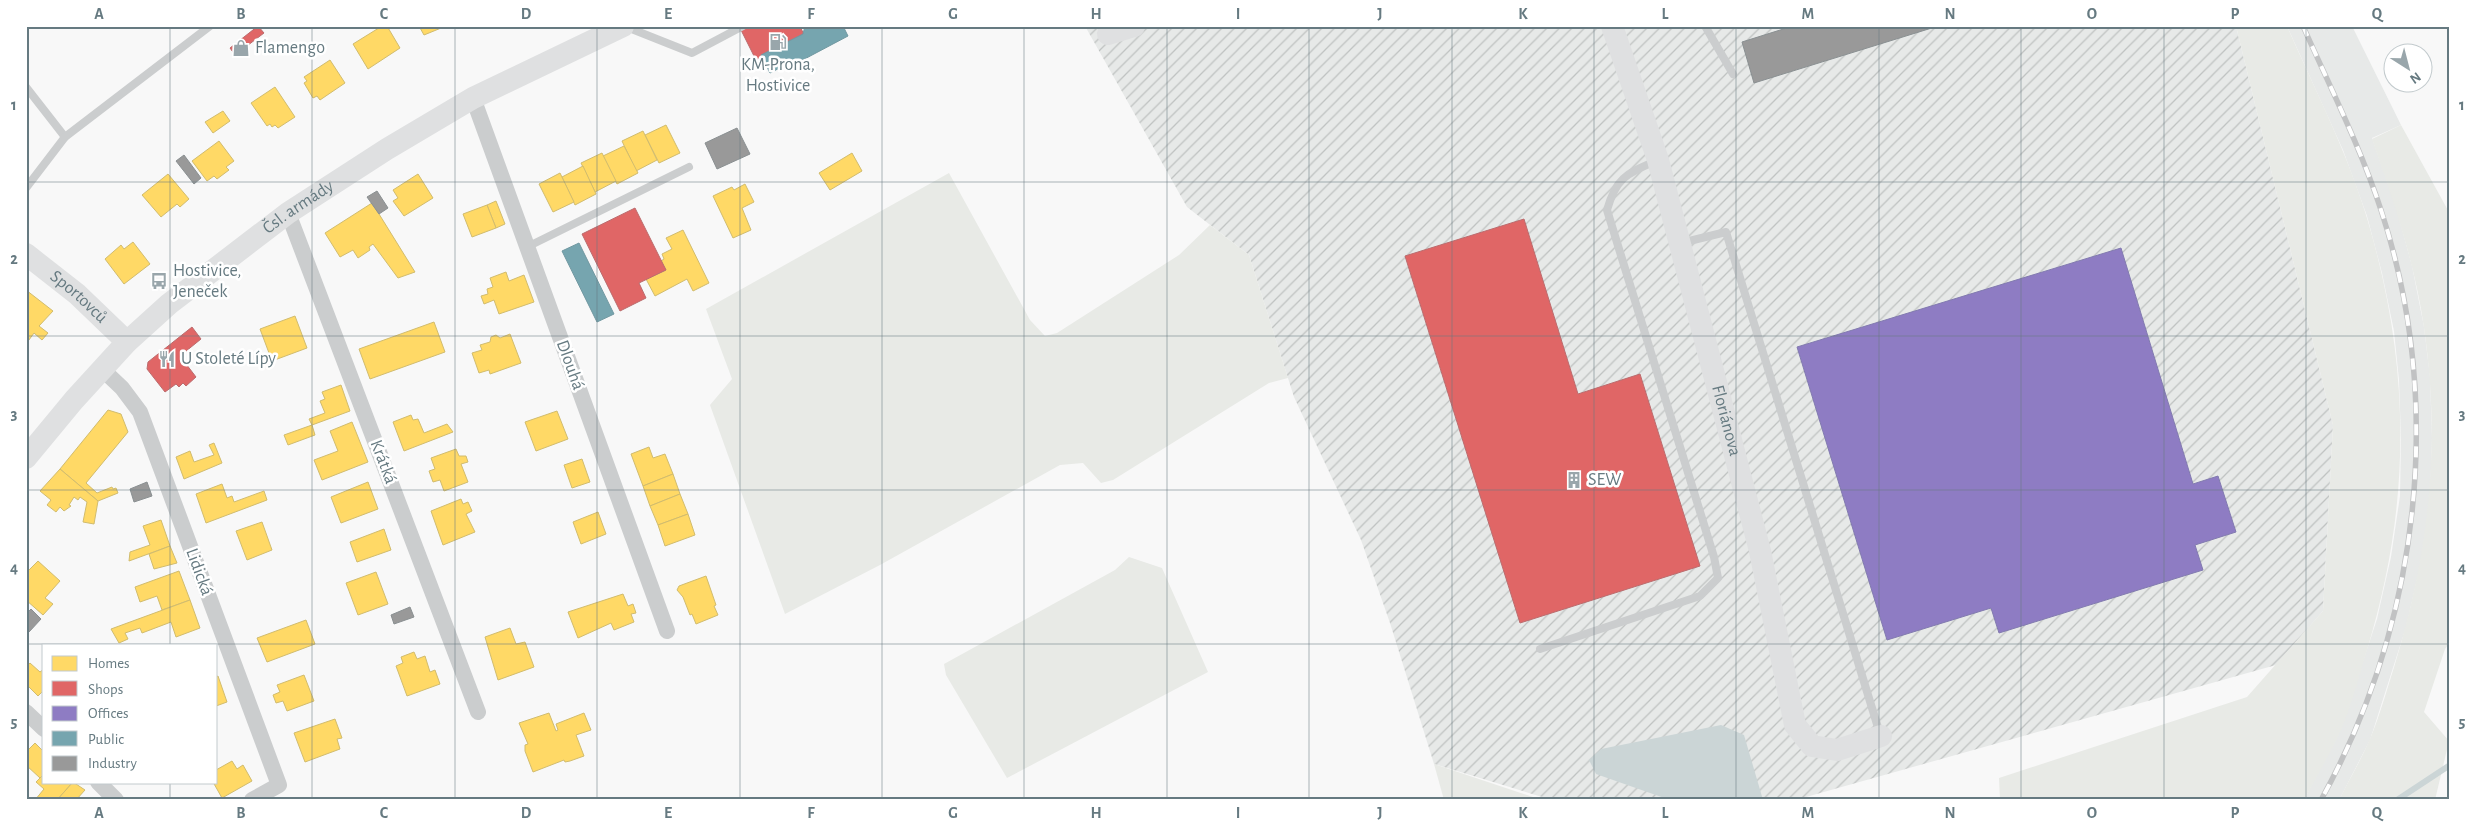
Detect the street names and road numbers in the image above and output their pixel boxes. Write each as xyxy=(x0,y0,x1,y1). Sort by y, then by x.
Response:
street label: Čsl. armády xyxy=(258,177,337,238)
street label: Sportovců xyxy=(47,267,111,327)
street label: Dlouhá xyxy=(553,338,587,392)
street label: Floriánova xyxy=(1708,383,1744,458)
street label: Krátká xyxy=(366,438,400,486)
street label: Lidická xyxy=(182,546,216,598)

